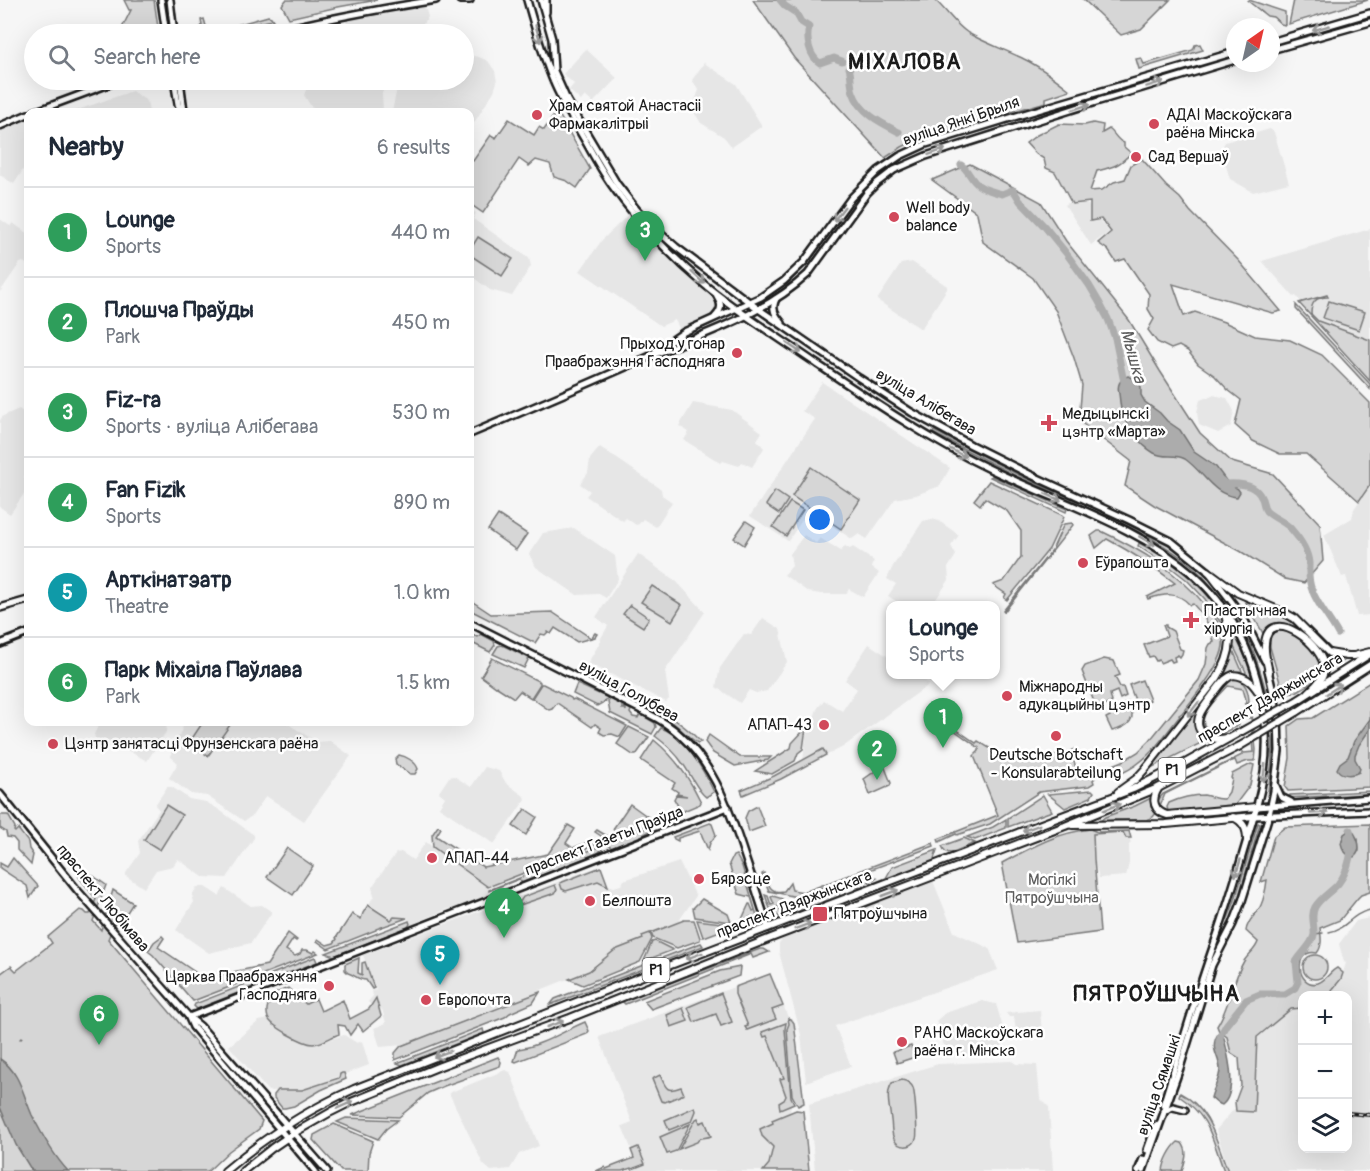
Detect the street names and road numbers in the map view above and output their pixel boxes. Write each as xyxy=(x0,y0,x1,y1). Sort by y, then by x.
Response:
street label: вуліца Янкі Брыля xyxy=(900,92,1022,150)
street label: вуліца Алібегава xyxy=(872,364,980,440)
street label: праспект Дзяржынскага xyxy=(1194,648,1346,748)
street label: вуліца Голубева xyxy=(576,655,682,727)
road number: Р1 xyxy=(1158,758,1186,782)
street label: праспект Газеты Праўда xyxy=(522,802,686,880)
street label: праспект Любімава xyxy=(52,840,154,956)
street label: праспект Дзяржынскага xyxy=(714,865,874,943)
road number: Р1 xyxy=(642,958,670,982)
street label: вуліца Сямашкі xyxy=(1132,1032,1186,1138)

